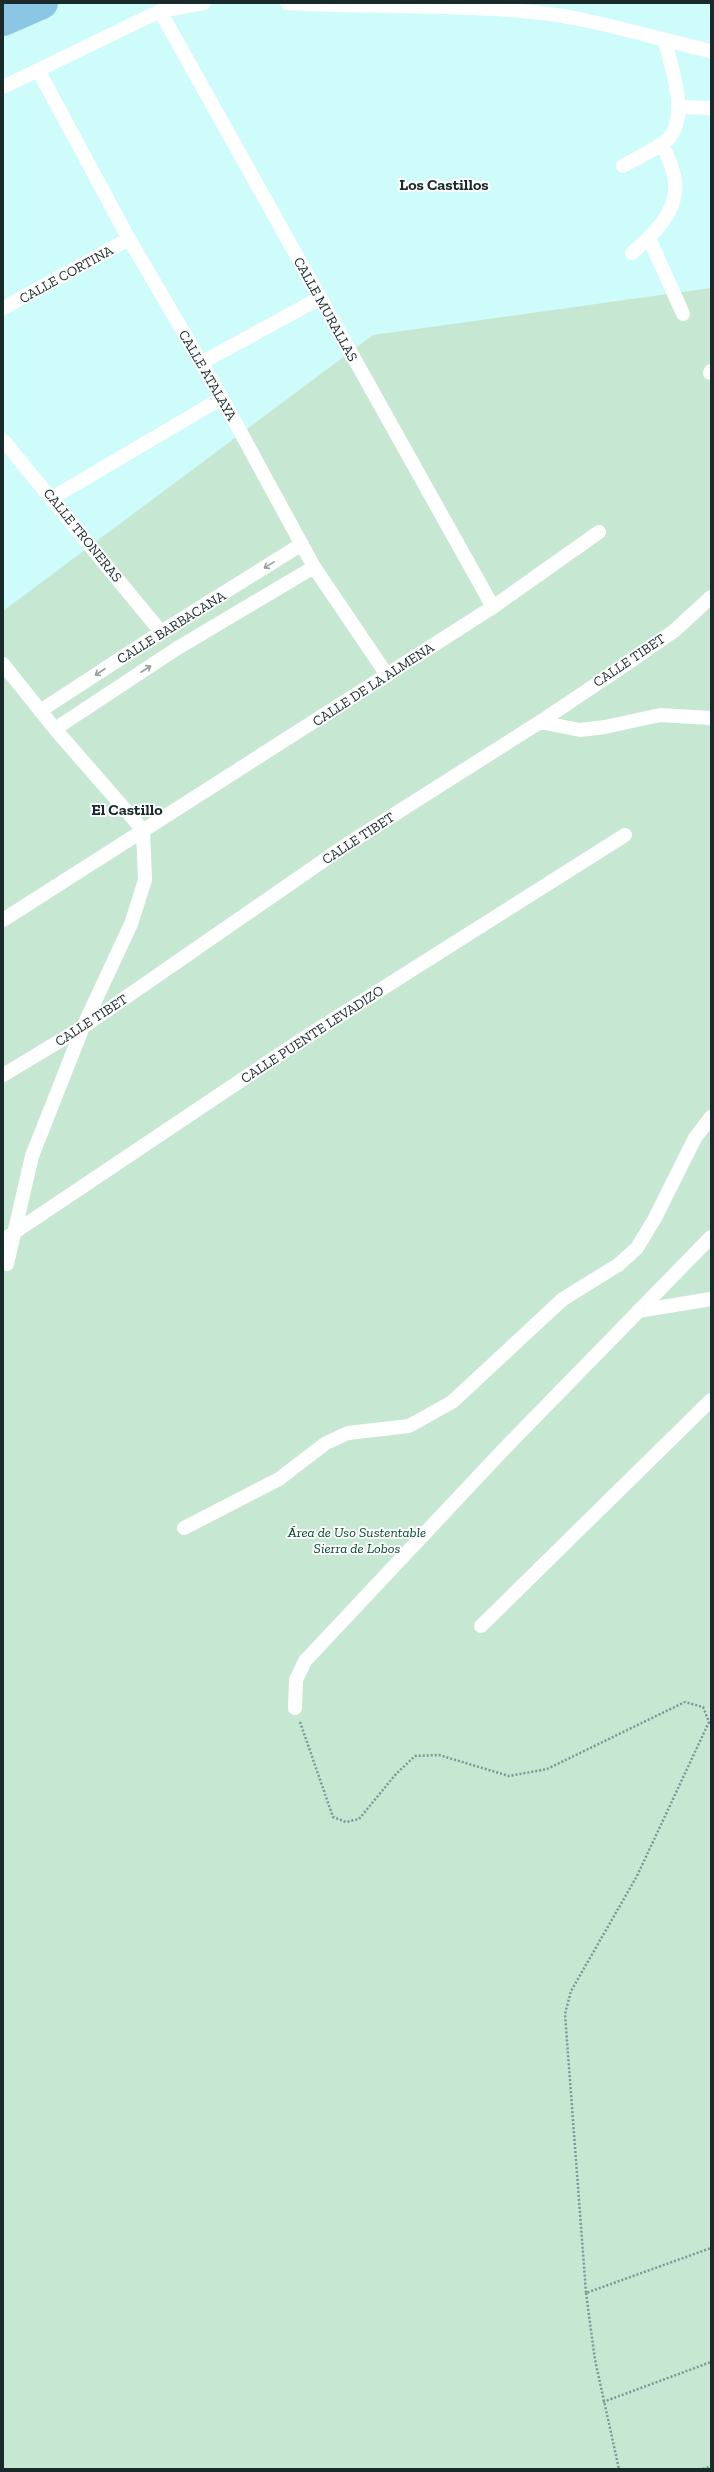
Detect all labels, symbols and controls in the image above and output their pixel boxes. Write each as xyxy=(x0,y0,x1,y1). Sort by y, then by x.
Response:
district label: Los Castillos xyxy=(399,175,489,194)
street label: CALLE CORTINA xyxy=(16,241,117,307)
street label: CALLE MURALLAS xyxy=(290,254,361,364)
street label: CALLE ATALAYA xyxy=(175,327,241,424)
street label: CALLE TRONERAS xyxy=(40,485,126,586)
one-way arrow xyxy=(264,561,275,569)
street label: CALLE BARBACANA xyxy=(114,587,229,668)
street label: CALLE TIBET xyxy=(590,630,669,691)
street label: CALLE DE LA ALMENA xyxy=(309,638,438,730)
one-way arrow xyxy=(140,665,151,673)
one-way arrow xyxy=(95,668,106,676)
district label: El Castillo xyxy=(91,800,163,819)
street label: CALLE TIBET xyxy=(319,808,398,868)
street label: CALLE PUENTE LEVADIZO xyxy=(238,982,387,1087)
street label: CALLE TIBET xyxy=(52,990,131,1050)
park label: Área de Uso Sustentable Sierra de Lobos xyxy=(287,1524,426,1557)

